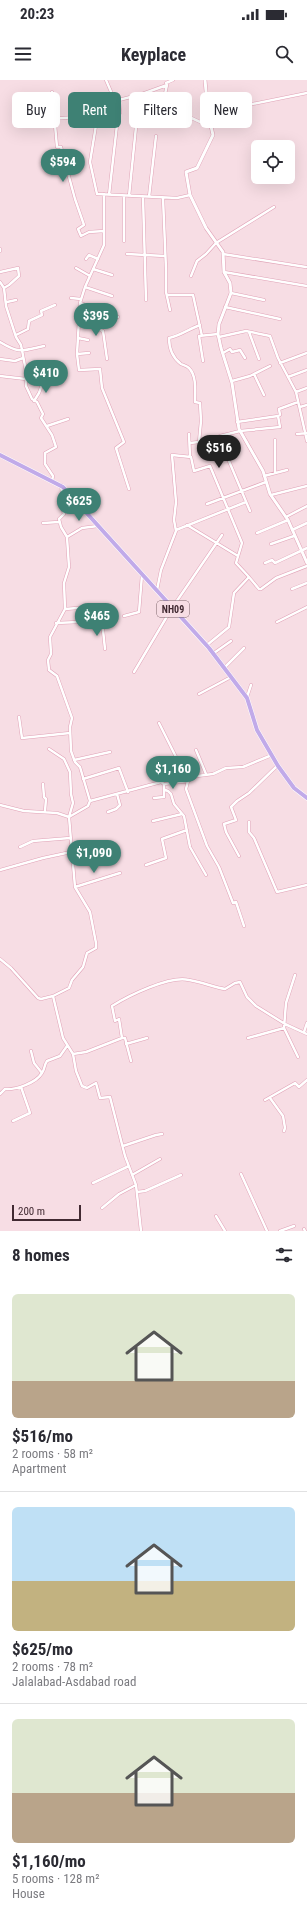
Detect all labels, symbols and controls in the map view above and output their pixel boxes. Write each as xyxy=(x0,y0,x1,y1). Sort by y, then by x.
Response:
text: 20:23 xyxy=(20,5,54,23)
icon: menu xyxy=(12,43,34,65)
icon: search xyxy=(273,43,295,65)
text: Keyplace xyxy=(121,44,186,65)
chip: Buy xyxy=(12,92,60,128)
chip: Rent xyxy=(68,92,121,128)
chip: Filters xyxy=(129,92,192,128)
chip: New xyxy=(200,92,252,128)
map controls xyxy=(251,140,295,184)
button: locate xyxy=(251,140,295,184)
pin: $594 xyxy=(39,149,87,183)
text: $594 xyxy=(50,154,76,169)
pin: $395 xyxy=(72,303,120,337)
text: $395 xyxy=(83,308,109,323)
pin: $410 xyxy=(22,360,70,394)
text: $410 xyxy=(33,365,59,380)
pin: $516 xyxy=(195,435,243,469)
text: $516 xyxy=(206,440,232,455)
pin: $625 xyxy=(55,488,103,522)
text: $625 xyxy=(66,493,92,508)
road number: NH09 xyxy=(157,601,189,617)
pin: $465 xyxy=(73,603,121,637)
text: $465 xyxy=(84,608,110,623)
pin: $1,160 xyxy=(140,756,206,790)
text: $1,160 xyxy=(155,761,191,776)
pin: $1,090 xyxy=(61,840,127,874)
text: $1,090 xyxy=(76,845,112,860)
scale bar xyxy=(12,1203,81,1222)
text: 200 m xyxy=(18,1205,45,1218)
icon: filters xyxy=(273,1244,295,1266)
text: 8 homes xyxy=(12,1245,70,1265)
icon: home xyxy=(118,1320,190,1392)
text: $516/mo xyxy=(12,1426,73,1446)
text: 2 rooms · 58 m² xyxy=(12,1446,93,1461)
text: Apartment xyxy=(12,1461,66,1476)
icon: home xyxy=(118,1533,190,1605)
text: $625/mo xyxy=(12,1639,73,1659)
text: 2 rooms · 78 m² xyxy=(12,1659,93,1674)
text: Jalalabad-Asdabad road xyxy=(12,1674,136,1689)
icon: home xyxy=(118,1745,190,1817)
text: $1,160/mo xyxy=(12,1851,86,1871)
text: 5 rooms · 128 m² xyxy=(12,1871,99,1886)
text: House xyxy=(12,1886,45,1901)

